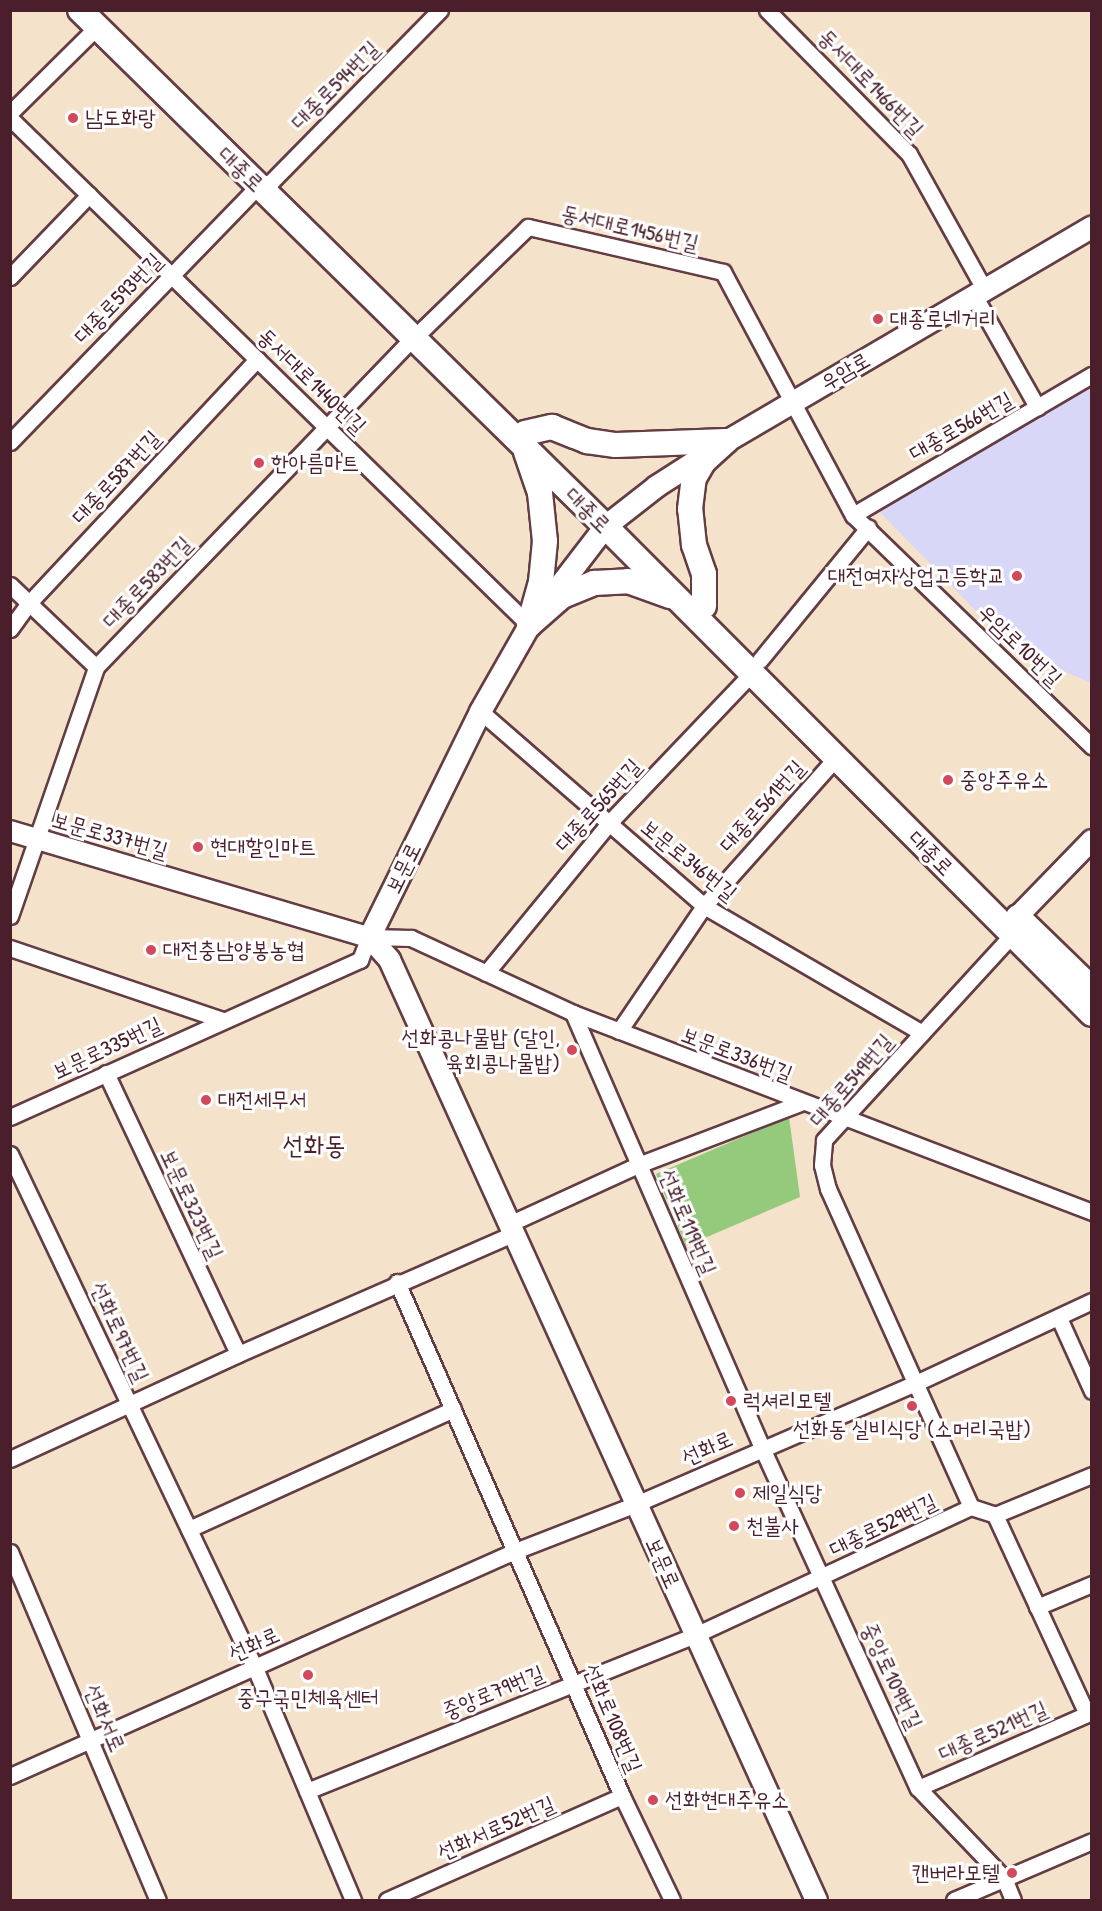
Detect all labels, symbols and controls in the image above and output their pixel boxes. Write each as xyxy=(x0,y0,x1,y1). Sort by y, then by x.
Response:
street label: 동서대로1466번길 xyxy=(813,23,929,143)
street label: 대종로594번길 xyxy=(285,35,385,135)
place label: 남도화랑 xyxy=(85,105,156,131)
marker: 남도화랑 xyxy=(66,111,80,125)
street label: 대종로 xyxy=(213,141,269,197)
street label: 동서대로1456번길 xyxy=(559,199,701,257)
street label: 대종로593번길 xyxy=(68,247,168,349)
place label: 대종로네거리 xyxy=(890,306,996,332)
marker: 대종로네거리 xyxy=(871,312,885,326)
street label: 동서대로1440번길 xyxy=(252,323,372,439)
street label: 우암로 xyxy=(815,346,875,396)
street label: 대종로566번길 xyxy=(904,386,1018,466)
street label: 대종로587번길 xyxy=(66,425,166,529)
place label: 한아름마트 xyxy=(271,450,360,476)
marker: 한아름마트 xyxy=(252,456,266,470)
street label: 대종로 xyxy=(560,482,616,538)
street label: 대종로583번길 xyxy=(97,531,197,633)
place label: 대전여자상업고등학교 xyxy=(828,563,1005,589)
marker: 대전여자상업고등학교 xyxy=(1010,569,1024,583)
street label: 우암로10번길 xyxy=(973,599,1067,691)
street label: 대종로565번길 xyxy=(549,753,647,857)
street label: 대종로561번길 xyxy=(714,755,810,857)
place label: 중앙주유소 xyxy=(960,767,1049,793)
marker: 중앙주유소 xyxy=(941,773,955,787)
street label: 보문로337번길 xyxy=(49,806,171,864)
street label: 보문로346번길 xyxy=(636,813,742,907)
street label: 대종로 xyxy=(903,825,959,881)
place label: 현대할인마트 xyxy=(210,834,316,860)
street label: 보문로 xyxy=(379,838,427,898)
marker: 현대할인마트 xyxy=(191,840,205,854)
place label: 대전충남양봉농협 xyxy=(163,937,305,963)
marker: 대전충남양봉농협 xyxy=(144,943,158,957)
street label: 보문로335번길 xyxy=(48,1011,166,1085)
street label: 보문로336번길 xyxy=(678,1021,796,1087)
place label: 선화콩나물밥 (달인, 육회콩나물밥) xyxy=(402,1024,560,1076)
street label: 대종로549번길 xyxy=(804,1028,898,1132)
marker: 선화콩나물밥 (달인, 육회콩나물밥) xyxy=(565,1043,579,1057)
place label: 대전세무서 xyxy=(218,1087,307,1113)
marker: 대전세무서 xyxy=(199,1093,213,1107)
district label: 선화동 xyxy=(283,1129,345,1161)
street label: 보문로323번길 xyxy=(155,1145,229,1263)
street label: 선화로119번길 xyxy=(654,1165,722,1279)
street label: 선화로97번길 xyxy=(85,1278,155,1386)
place label: 럭셔리모텔 xyxy=(743,1388,832,1414)
marker: 럭셔리모텔 xyxy=(724,1394,738,1408)
marker: 선화동 실비식당 (소머리국밥) xyxy=(905,1399,919,1413)
place label: 선화동 실비식당 (소머리국밥) xyxy=(793,1416,1031,1442)
street label: 선화로 xyxy=(677,1425,737,1471)
place label: 제일식당 xyxy=(752,1480,823,1506)
marker: 제일식당 xyxy=(733,1486,747,1500)
street label: 대종로529번길 xyxy=(825,1488,941,1562)
place label: 천불사 xyxy=(746,1513,799,1539)
marker: 천불사 xyxy=(727,1519,741,1533)
street label: 보문로 xyxy=(640,1533,686,1593)
street label: 중앙로109번길 xyxy=(856,1619,928,1733)
street label: 선화로 xyxy=(224,1621,284,1667)
street label: 중앙로79번길 xyxy=(438,1660,548,1724)
street label: 선화로108번길 xyxy=(578,1660,648,1776)
marker: 중구국민체육센터 xyxy=(301,1668,315,1682)
street label: 선화서로 xyxy=(79,1680,131,1756)
place label: 중구국민체육센터 xyxy=(237,1685,379,1711)
street label: 대종로521번길 xyxy=(935,1695,1051,1767)
place label: 선화현대주유소 xyxy=(665,1787,789,1813)
street label: 선화서로52번길 xyxy=(433,1790,559,1866)
marker: 선화현대주유소 xyxy=(646,1793,660,1807)
place label: 캔버라모텔 xyxy=(911,1860,1000,1886)
marker: 캔버라모텔 xyxy=(1005,1866,1019,1880)

